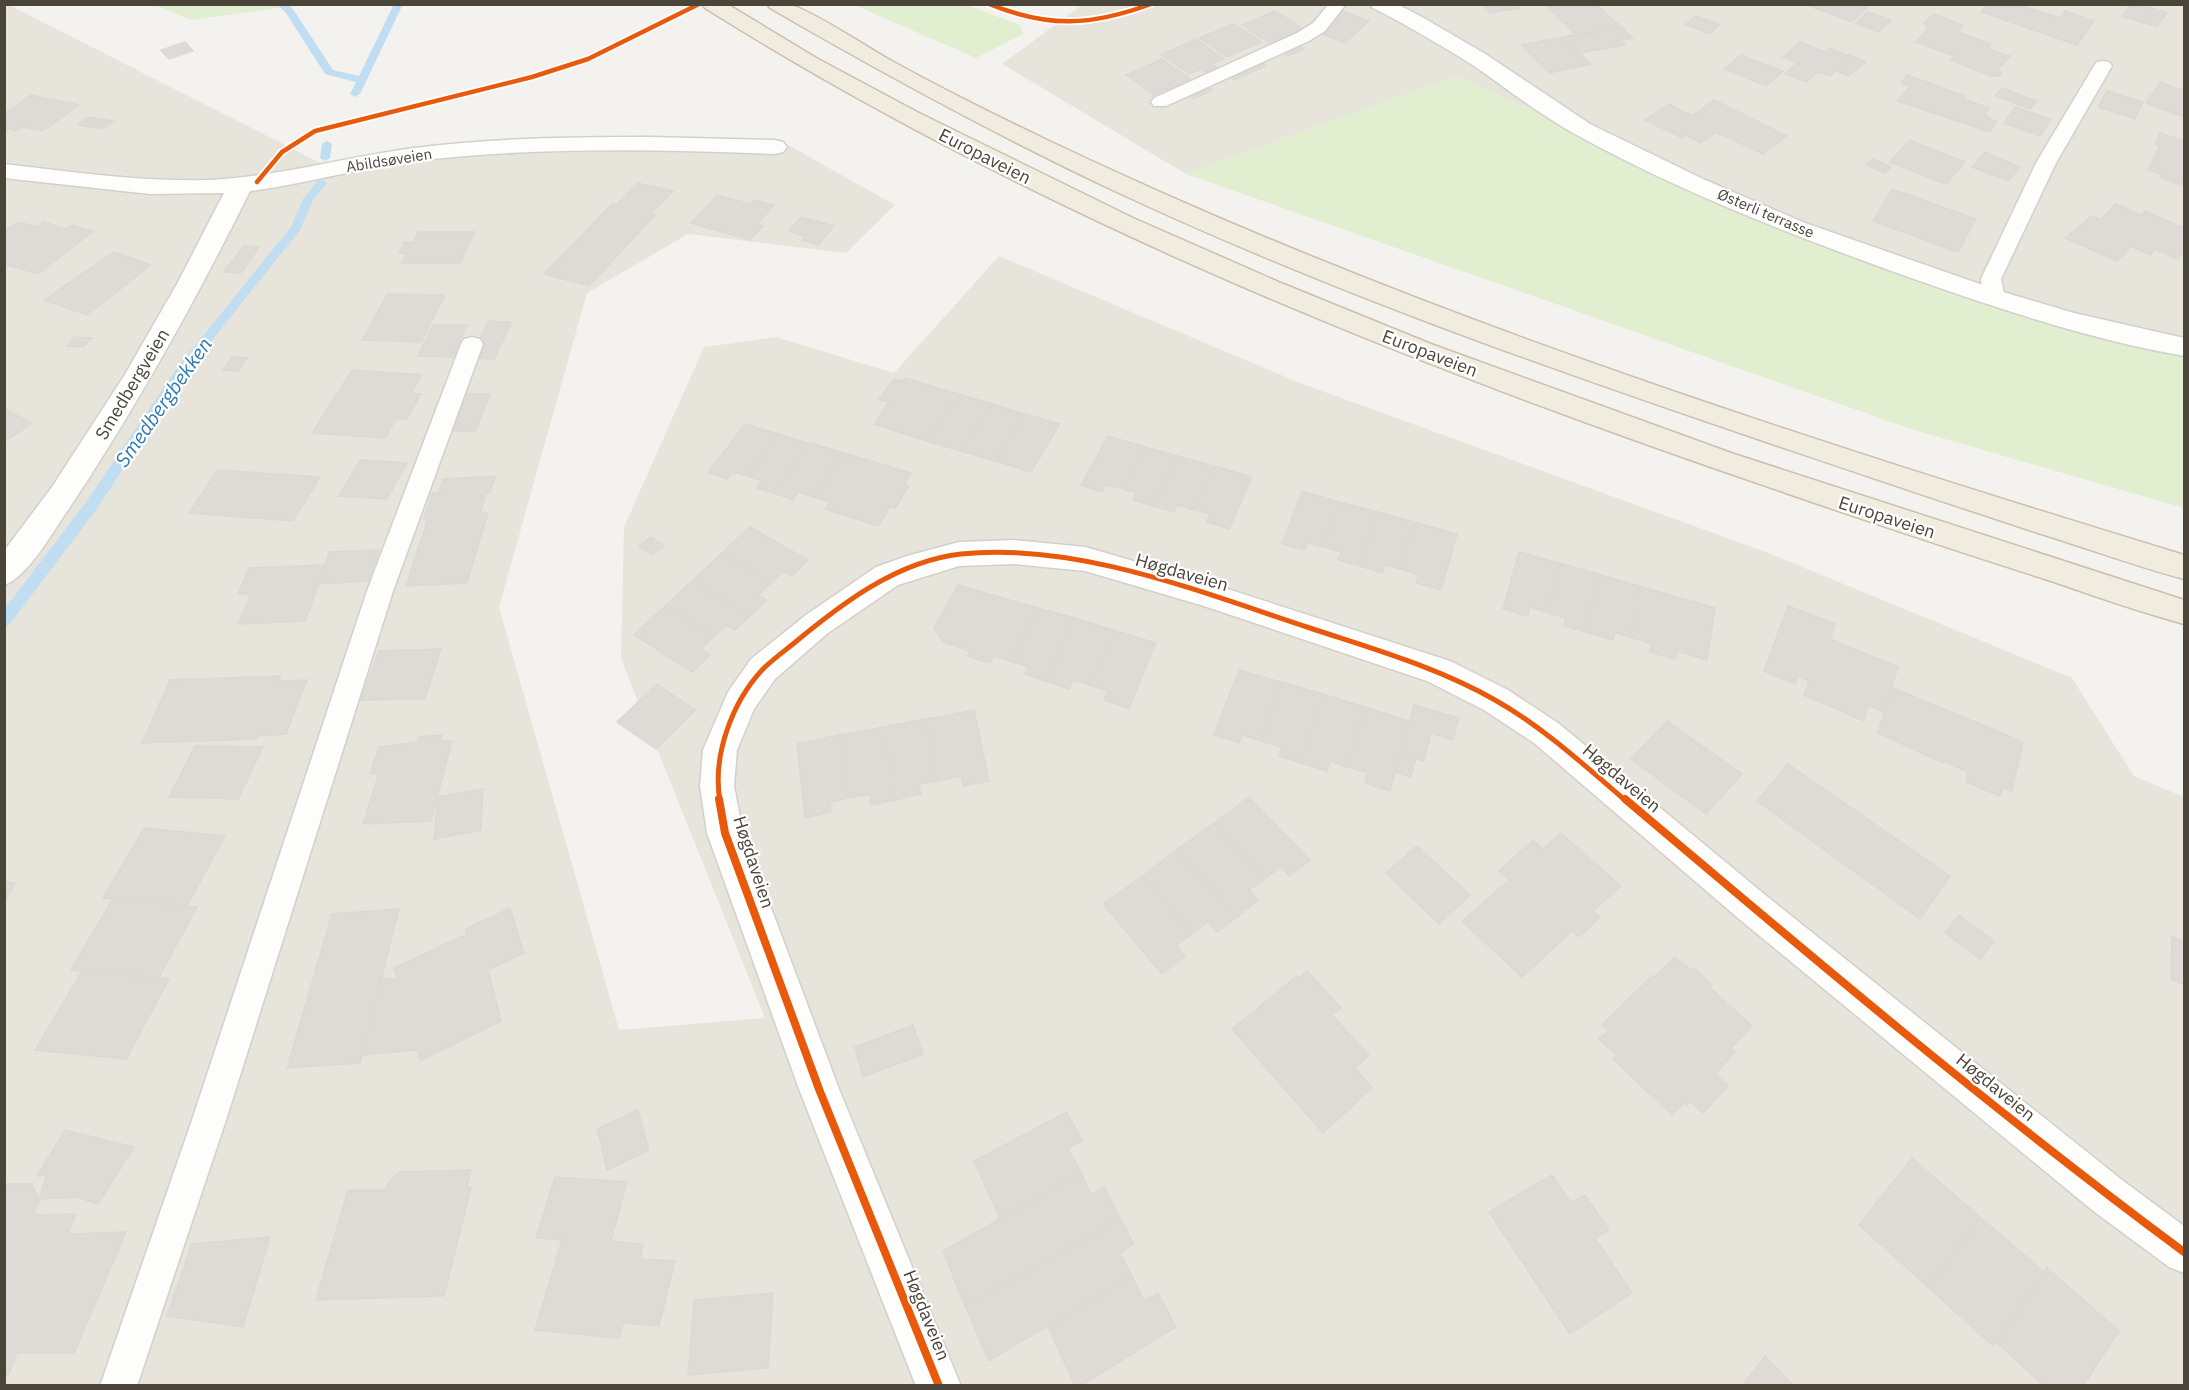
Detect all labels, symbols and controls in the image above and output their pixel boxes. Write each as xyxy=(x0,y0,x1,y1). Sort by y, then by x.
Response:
street label: Europaveien xyxy=(935,123,1035,189)
street label: Abildsøveien xyxy=(345,144,433,176)
street label: Østerli terrasse xyxy=(1715,184,1817,242)
street label: Smedbergveien xyxy=(90,324,174,444)
street label: Europaveien xyxy=(1379,324,1481,382)
water label: Smedbergbekken xyxy=(108,332,218,472)
street label: Europaveien xyxy=(1836,491,1938,543)
street label: Høgdaveien xyxy=(1133,548,1231,596)
street label: Høgdaveien xyxy=(1578,739,1666,817)
street label: Høgdaveien xyxy=(728,813,780,911)
street label: Høgdaveien xyxy=(1952,1048,2040,1126)
street label: Høgdaveien xyxy=(898,1266,956,1364)

